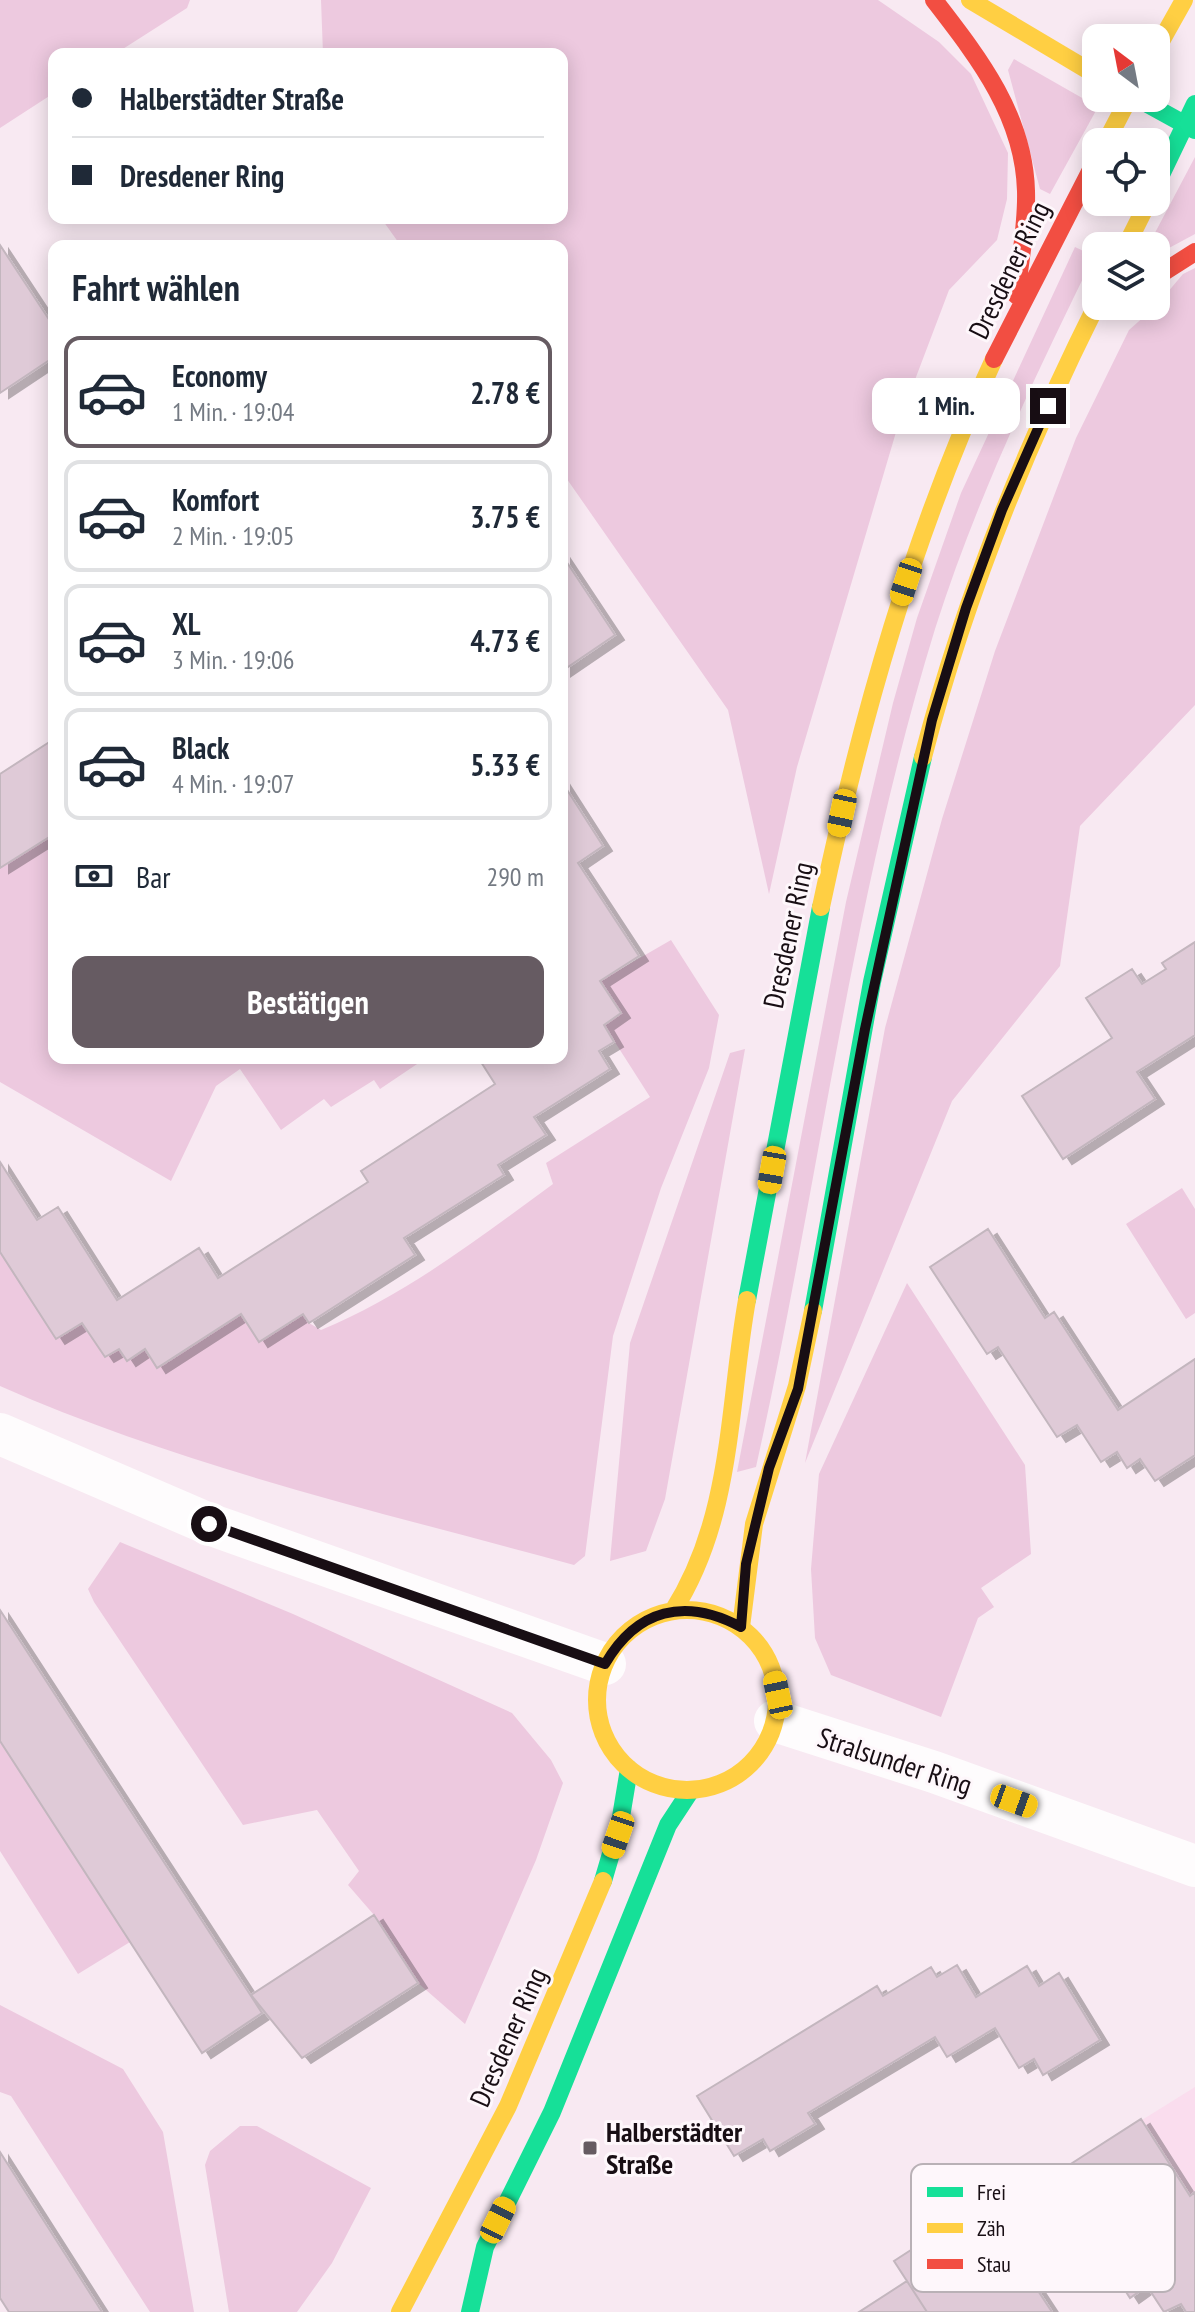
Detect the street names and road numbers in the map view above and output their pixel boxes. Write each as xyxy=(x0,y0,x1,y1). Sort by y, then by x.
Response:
street label: Dresdener Ring xyxy=(959,195,1058,345)
street label: Dresdener Ring xyxy=(754,858,821,1011)
street label: Stralsunder Ring xyxy=(813,1718,977,1803)
street label: Dresdener Ring xyxy=(460,1961,555,2112)

